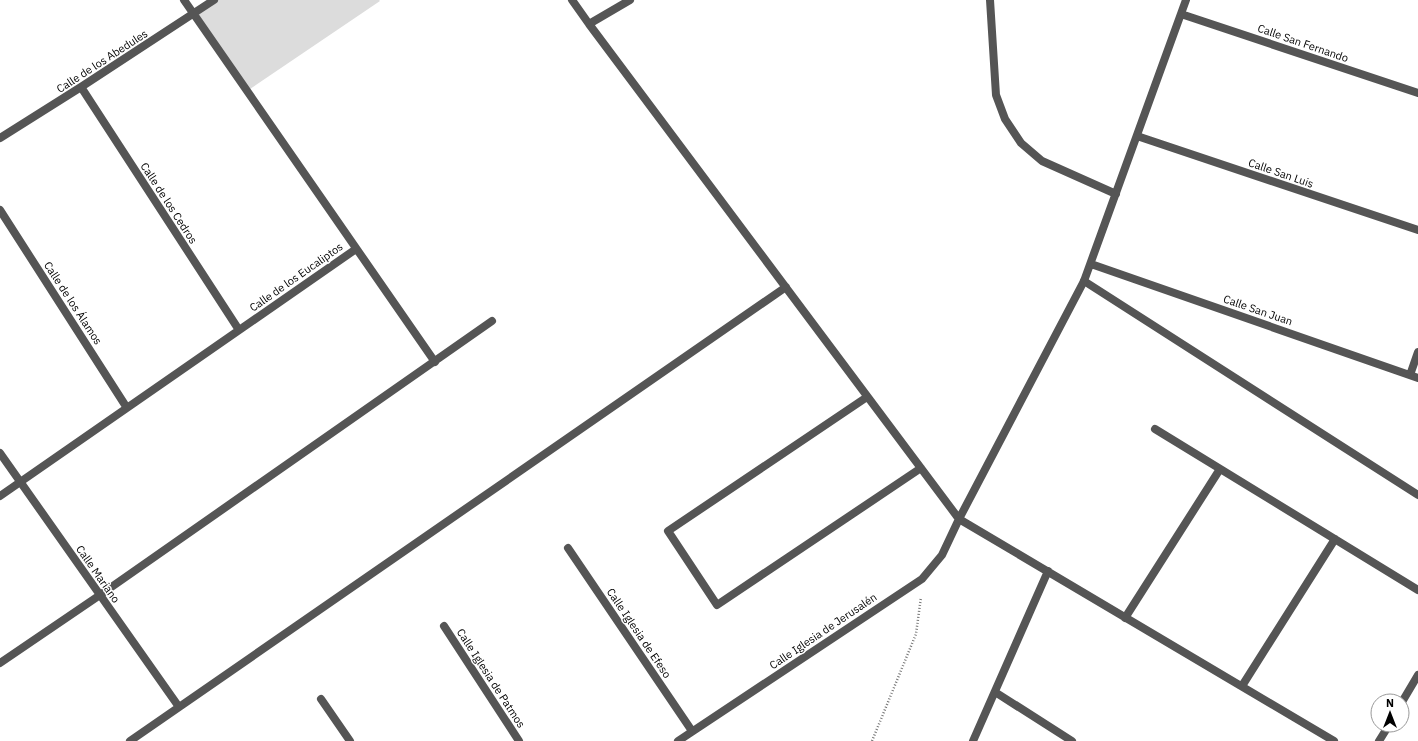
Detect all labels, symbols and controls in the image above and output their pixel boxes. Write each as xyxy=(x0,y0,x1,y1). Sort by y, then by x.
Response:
street label: Calle San Fernando xyxy=(1256,21,1350,65)
street label: Calle de los Abedules xyxy=(54,26,150,96)
street label: Calle San Luis xyxy=(1247,155,1315,191)
street label: Calle de los Cedros xyxy=(137,160,201,246)
street label: Calle de los Eucaliptos xyxy=(247,239,345,315)
street label: Calle de los Álamos xyxy=(41,259,105,347)
street label: Calle San Juan xyxy=(1222,292,1294,328)
street label: Calle Mariano xyxy=(73,542,123,606)
street label: Calle Iglesia de Efeso xyxy=(604,585,674,681)
street label: Calle Iglesia de Jerusalén xyxy=(767,590,879,672)
street label: Calle Iglesia de Patmos xyxy=(454,626,528,730)
north arrow xyxy=(1370,693,1410,733)
text: N xyxy=(1386,696,1394,710)

